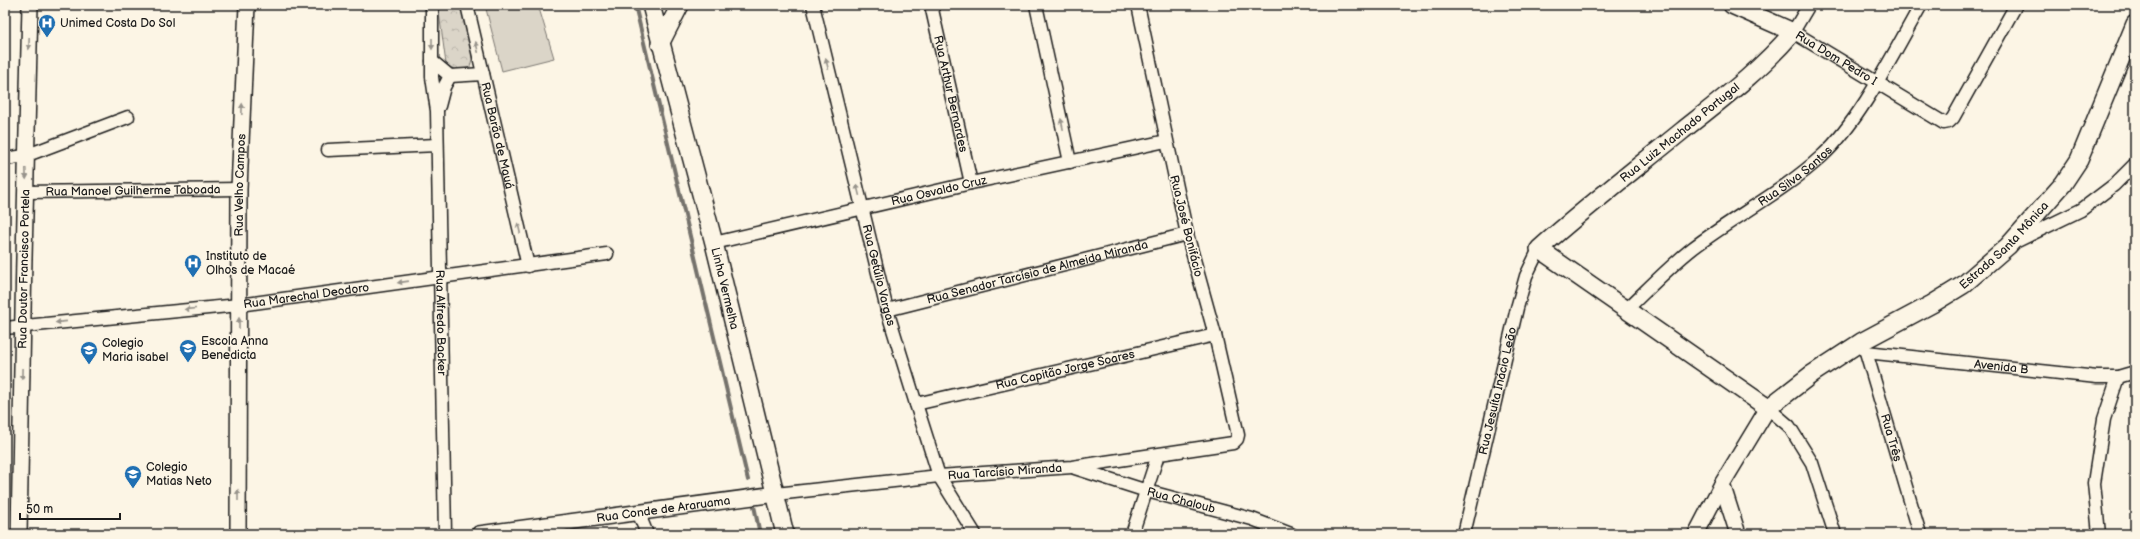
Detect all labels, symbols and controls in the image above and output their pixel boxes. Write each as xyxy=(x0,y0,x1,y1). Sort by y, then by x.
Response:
hospital icon: Unimed Costa Do Sol xyxy=(37,13,57,38)
place label: Unimed Costa Do Sol xyxy=(60,16,175,31)
street label: Rua Dom Pedro I xyxy=(1793,28,1880,89)
street label: Rua Arthur Bernardes xyxy=(931,34,971,154)
one-way arrow xyxy=(26,38,32,51)
one-way arrow xyxy=(429,38,435,51)
one-way arrow xyxy=(473,41,479,53)
one-way arrow xyxy=(824,58,830,70)
street label: Rua Luiz Machado Portugal xyxy=(1617,80,1743,186)
street label: Rua Barão de Mauá xyxy=(478,81,517,191)
one-way arrow xyxy=(239,103,246,115)
one-way arrow xyxy=(1058,118,1064,130)
street label: Rua Velho Campos xyxy=(231,133,249,237)
street label: Rua Silva Santos xyxy=(1755,143,1836,209)
one-way arrow xyxy=(23,168,29,181)
street label: Rua Osvaldo Cruz xyxy=(890,172,988,209)
street label: Rua José Bonifácio xyxy=(1166,173,1206,279)
street label: Rua Manoel Guilherme Taboada xyxy=(45,182,221,199)
one-way arrow xyxy=(855,184,861,196)
street label: Rua Doutor Francisco Portela xyxy=(15,189,33,349)
street label: Estrada Santa Mônica xyxy=(1956,198,2052,292)
one-way arrow xyxy=(516,222,522,234)
street label: Rua Getúlio Vargas xyxy=(859,223,899,328)
street label: Rua Senador Tarcísio de Almeida Miranda xyxy=(925,237,1150,307)
street label: Linha Vermelha xyxy=(708,246,742,331)
place label: Instituto de Olhos de Macaé xyxy=(206,249,295,278)
hospital icon: Instituto de Olhos de Macaé xyxy=(183,253,203,278)
street label: Rua Alfredo Backer xyxy=(433,270,450,376)
one-way arrow xyxy=(397,279,409,285)
street label: Rua Marechal Deodoro xyxy=(242,280,370,312)
one-way arrow xyxy=(184,306,196,312)
one-way arrow xyxy=(236,316,242,329)
one-way arrow xyxy=(55,319,67,325)
street label: Rua Jesuíta Inácio Leão xyxy=(1475,325,1520,456)
place label: Escola Anna Benedicta xyxy=(201,334,269,363)
place label: Colegio Maria isabel xyxy=(102,336,168,365)
school or university icon: Escola Anna Benedicta xyxy=(178,338,198,363)
school or university icon: Colegio Maria isabel xyxy=(79,340,99,365)
street label: Rua Capitão Jorge Soares xyxy=(994,346,1136,393)
street label: Avenida B xyxy=(1973,356,2029,377)
one-way arrow xyxy=(18,368,25,380)
street label: Rua Três xyxy=(1877,412,1906,463)
place label: Colegio Matias Neto xyxy=(146,460,212,489)
street label: Rua Tarcísio Miranda xyxy=(947,460,1063,483)
school or university icon: Colegio Matias Neto xyxy=(123,464,143,489)
street label: Rua Chaloub xyxy=(1145,484,1217,516)
one-way arrow xyxy=(235,488,241,501)
street label: Rua Conde de Araruama xyxy=(596,493,731,526)
scale bar xyxy=(20,495,120,521)
text: 50 m xyxy=(26,502,53,517)

